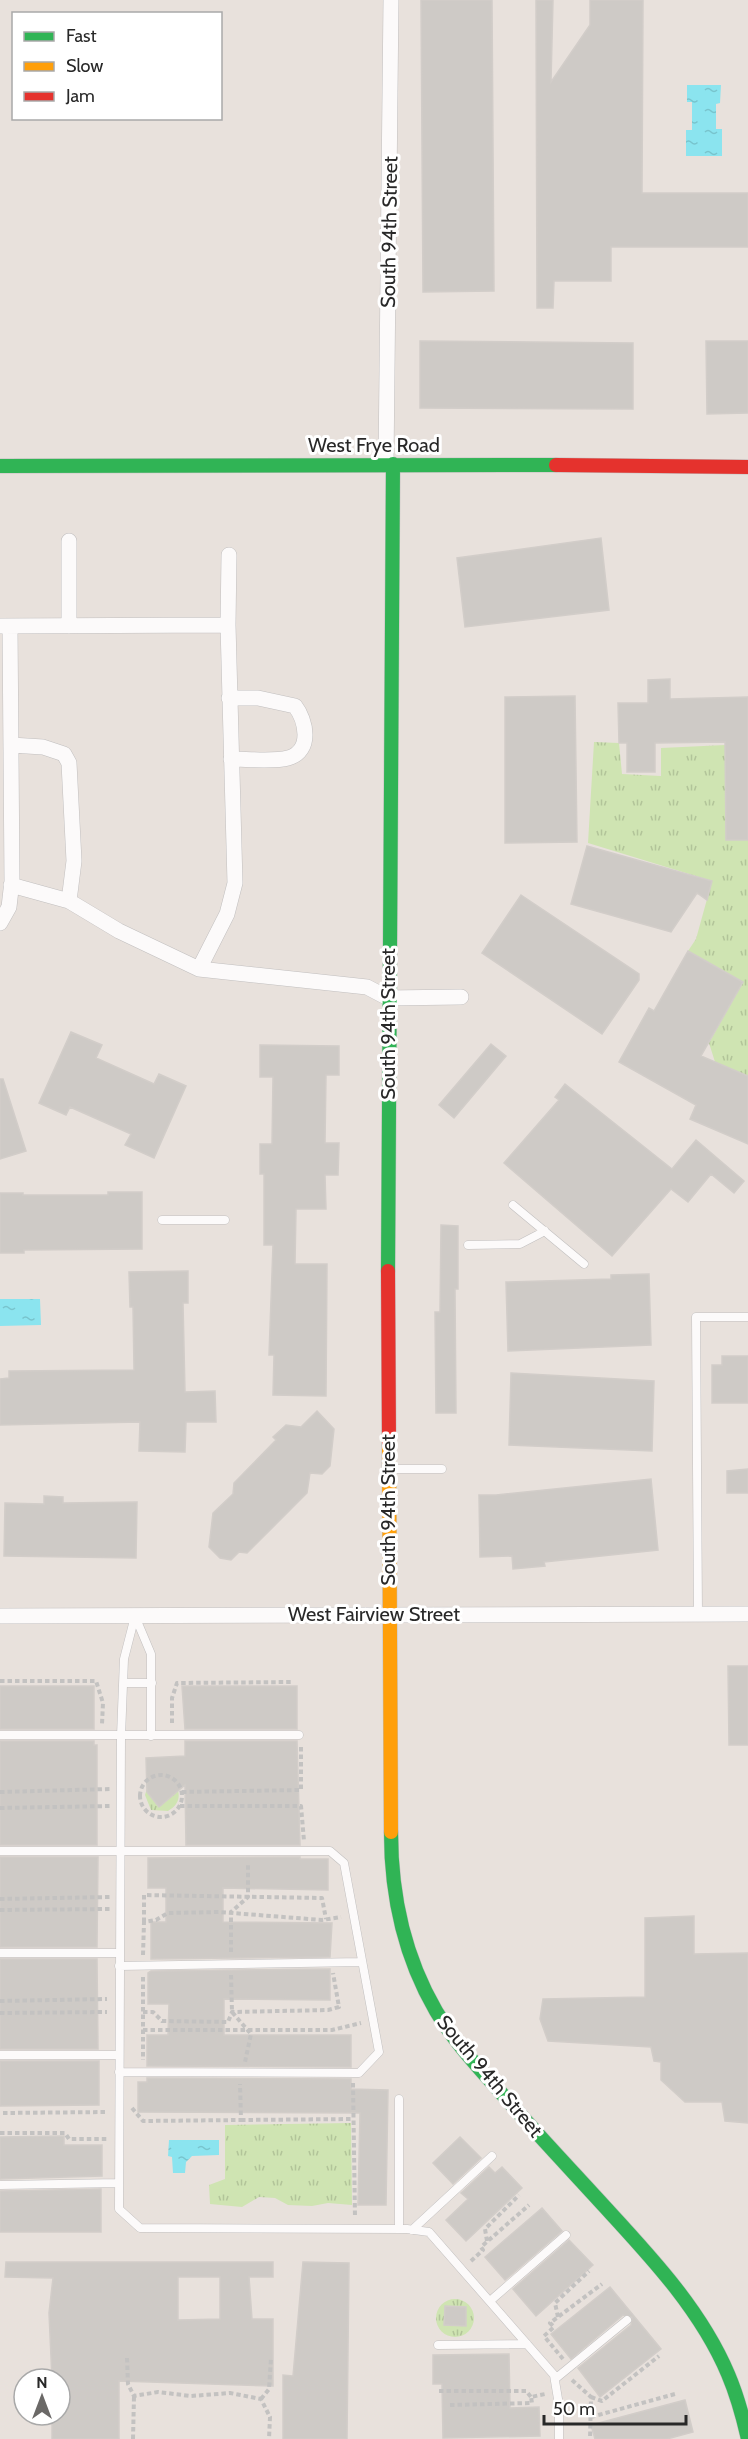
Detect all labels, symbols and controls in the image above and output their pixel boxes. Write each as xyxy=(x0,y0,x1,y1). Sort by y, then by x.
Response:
legend xyxy=(12,12,222,120)
text: Fast xyxy=(66,25,97,47)
text: Slow xyxy=(66,55,103,77)
text: Jam xyxy=(65,85,95,107)
street label: South 94th Street xyxy=(376,156,402,308)
street label: West Frye Road xyxy=(308,433,440,457)
street label: South 94th Street xyxy=(376,948,400,1100)
street label: South 94th Street xyxy=(376,1434,400,1586)
street label: West Fairview Street xyxy=(288,1602,460,1626)
street label: South 94th Street xyxy=(432,2010,548,2142)
north arrow xyxy=(12,2367,72,2427)
text: N xyxy=(36,2373,48,2392)
scale bar xyxy=(544,2388,686,2426)
text: 50 m xyxy=(553,2398,595,2420)

